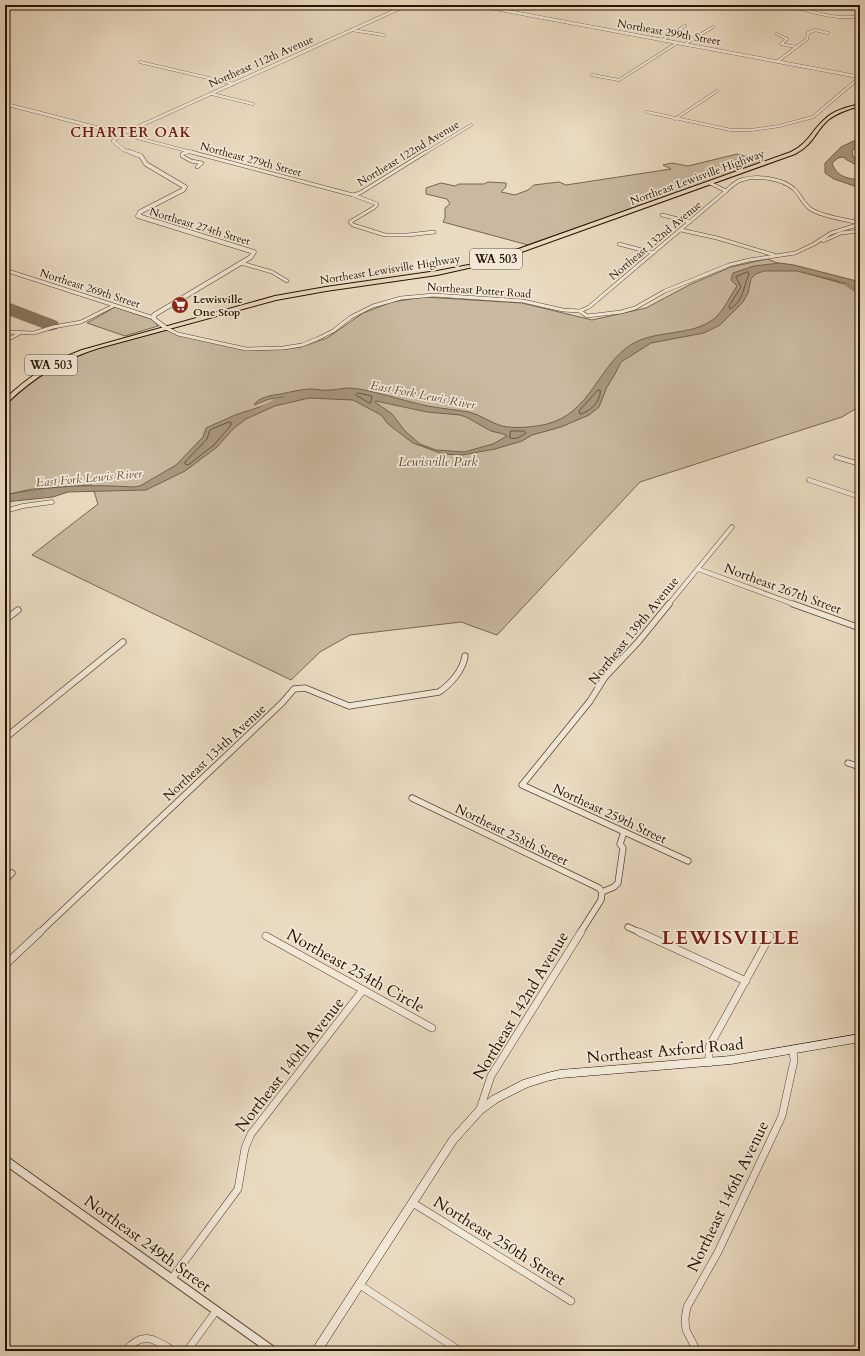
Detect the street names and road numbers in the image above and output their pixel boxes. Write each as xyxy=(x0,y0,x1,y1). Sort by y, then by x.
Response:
street label: Northeast 299th Street xyxy=(616,16,722,49)
street label: Northeast 112th Avenue xyxy=(206,31,316,91)
street label: Northeast 122nd Avenue xyxy=(355,117,462,190)
street label: Northeast 279th Street xyxy=(198,139,304,180)
street label: Northeast Lewisville Highway xyxy=(628,146,767,209)
street label: Northeast 132nd Avenue xyxy=(606,197,705,284)
street label: Northeast 274th Street xyxy=(148,204,253,249)
road number: WA 503 xyxy=(470,249,522,269)
street label: Northeast Lewisville Highway xyxy=(319,251,462,288)
street label: Northeast 269th Street xyxy=(38,265,142,312)
street label: Northeast Potter Road xyxy=(426,279,532,302)
road number: WA 503 xyxy=(25,355,77,375)
street label: Northeast 267th Street xyxy=(722,559,844,619)
street label: Northeast 139th Avenue xyxy=(584,573,683,689)
street label: Northeast 134th Avenue xyxy=(159,700,270,805)
street label: Northeast 259th Street xyxy=(550,780,669,848)
street label: Northeast 258th Street xyxy=(452,800,571,870)
street label: Northeast 254th Circle xyxy=(282,924,429,1018)
street label: Northeast 142nd Avenue xyxy=(468,927,574,1084)
street label: Northeast 140th Avenue xyxy=(230,993,349,1137)
street label: Northeast Axford Road xyxy=(586,1033,745,1069)
street label: Northeast 146th Avenue xyxy=(682,1117,774,1276)
street label: Northeast 249th Street xyxy=(79,1190,215,1297)
street label: Northeast 250th Street xyxy=(429,1191,570,1290)

